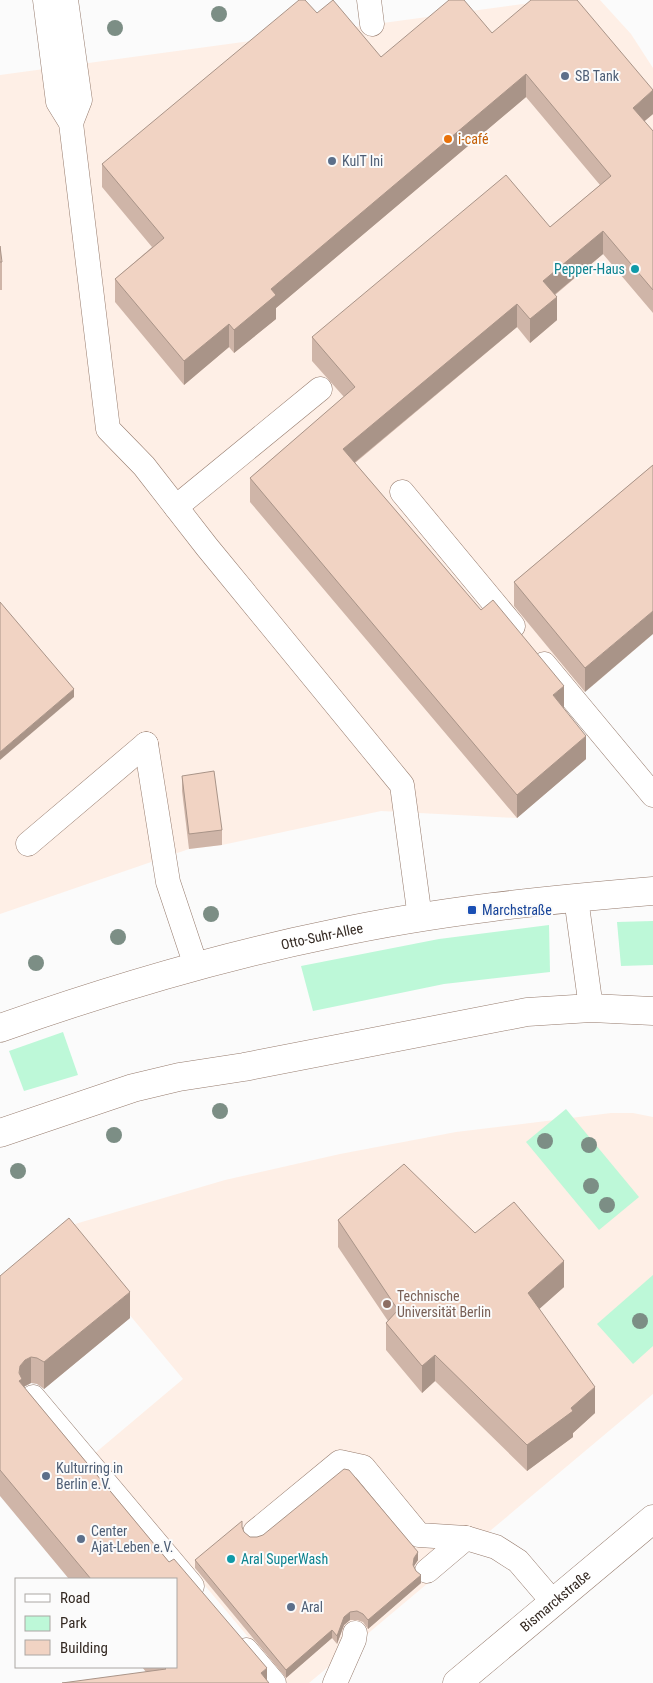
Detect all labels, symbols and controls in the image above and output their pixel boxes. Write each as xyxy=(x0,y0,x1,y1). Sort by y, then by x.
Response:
place label: SB Tank xyxy=(575,68,620,84)
marker: SB Tank xyxy=(559,70,571,82)
place label: i-café xyxy=(458,131,489,147)
marker: i-café xyxy=(442,133,454,145)
place label: KulT Ini xyxy=(342,153,383,169)
marker: KulT Ini xyxy=(326,155,338,167)
place label: Pepper-Haus xyxy=(554,261,625,277)
marker: Pepper-Haus xyxy=(629,263,641,275)
place label: Marchstraße xyxy=(482,902,552,918)
marker: Marchstraße xyxy=(466,904,478,916)
street label: Otto-Suhr-Allee xyxy=(279,920,365,953)
place label: Technische Universität Berlin xyxy=(397,1288,491,1320)
marker: Technische Universität Berlin xyxy=(381,1298,393,1310)
place label: Kulturring in Berlin e.V. xyxy=(56,1460,123,1492)
marker: Kulturring in Berlin e.V. xyxy=(40,1470,52,1482)
place label: Center Ajat-Leben e.V. xyxy=(91,1523,173,1555)
marker: Center Ajat-Leben e.V. xyxy=(75,1533,87,1545)
place label: Aral SuperWash xyxy=(241,1551,328,1567)
marker: Aral SuperWash xyxy=(225,1553,237,1565)
street label: Bismarckstraße xyxy=(517,1567,594,1635)
legend xyxy=(15,1578,178,1668)
text: Road xyxy=(60,1589,90,1607)
place label: Aral xyxy=(301,1599,323,1615)
marker: Aral xyxy=(285,1601,297,1613)
text: Park xyxy=(60,1614,87,1632)
text: Building xyxy=(60,1639,108,1657)

